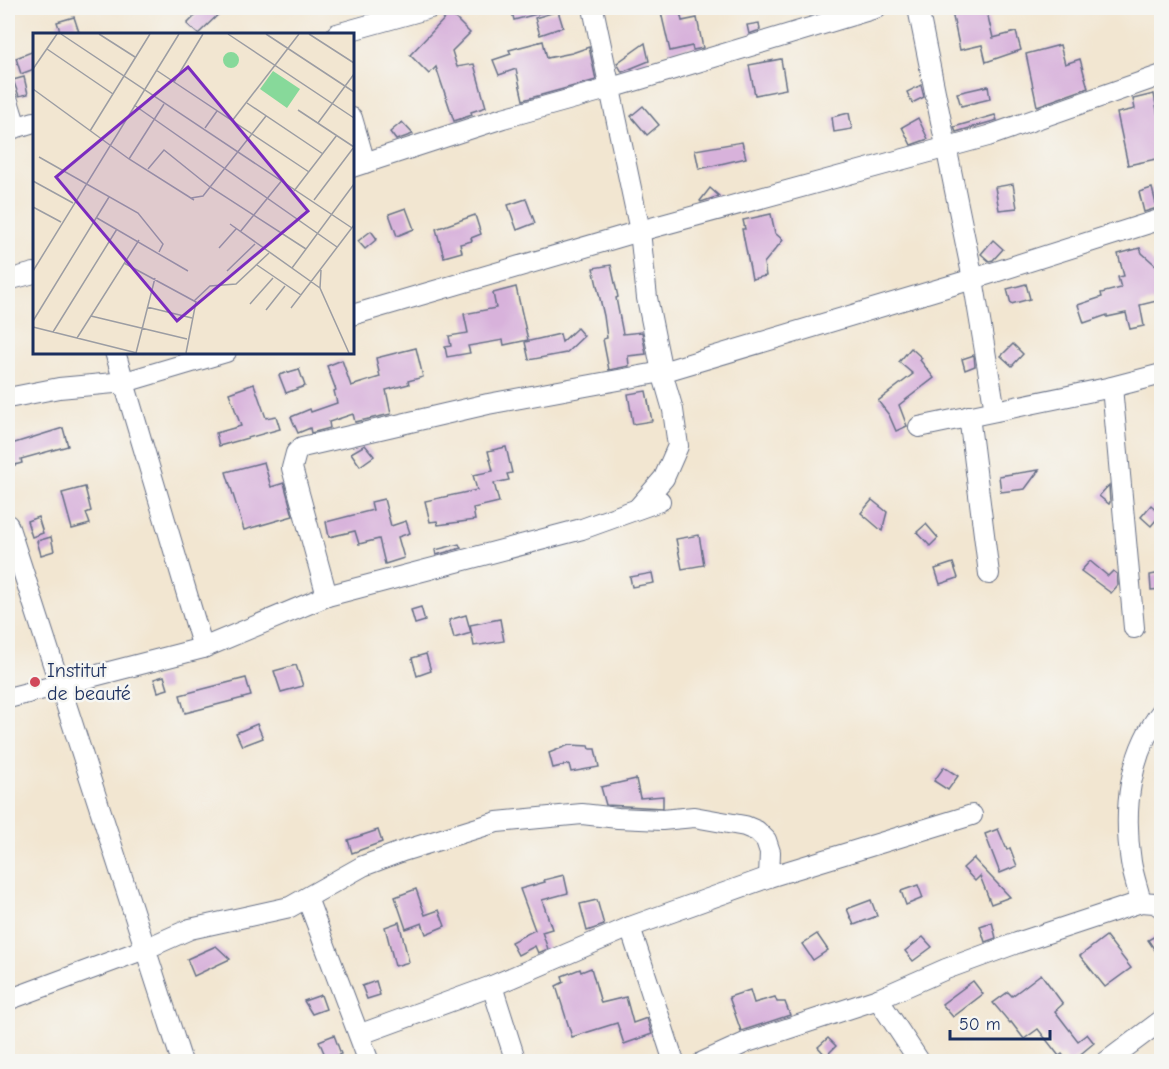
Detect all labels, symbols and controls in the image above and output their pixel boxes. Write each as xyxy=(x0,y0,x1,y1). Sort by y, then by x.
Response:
inset map xyxy=(33,33,354,354)
place label: Institut de beauté xyxy=(47,659,131,705)
marker: Institut de beauté xyxy=(28,675,42,689)
scale bar xyxy=(950,1003,1050,1041)
text: 50 m xyxy=(959,1014,1001,1035)

